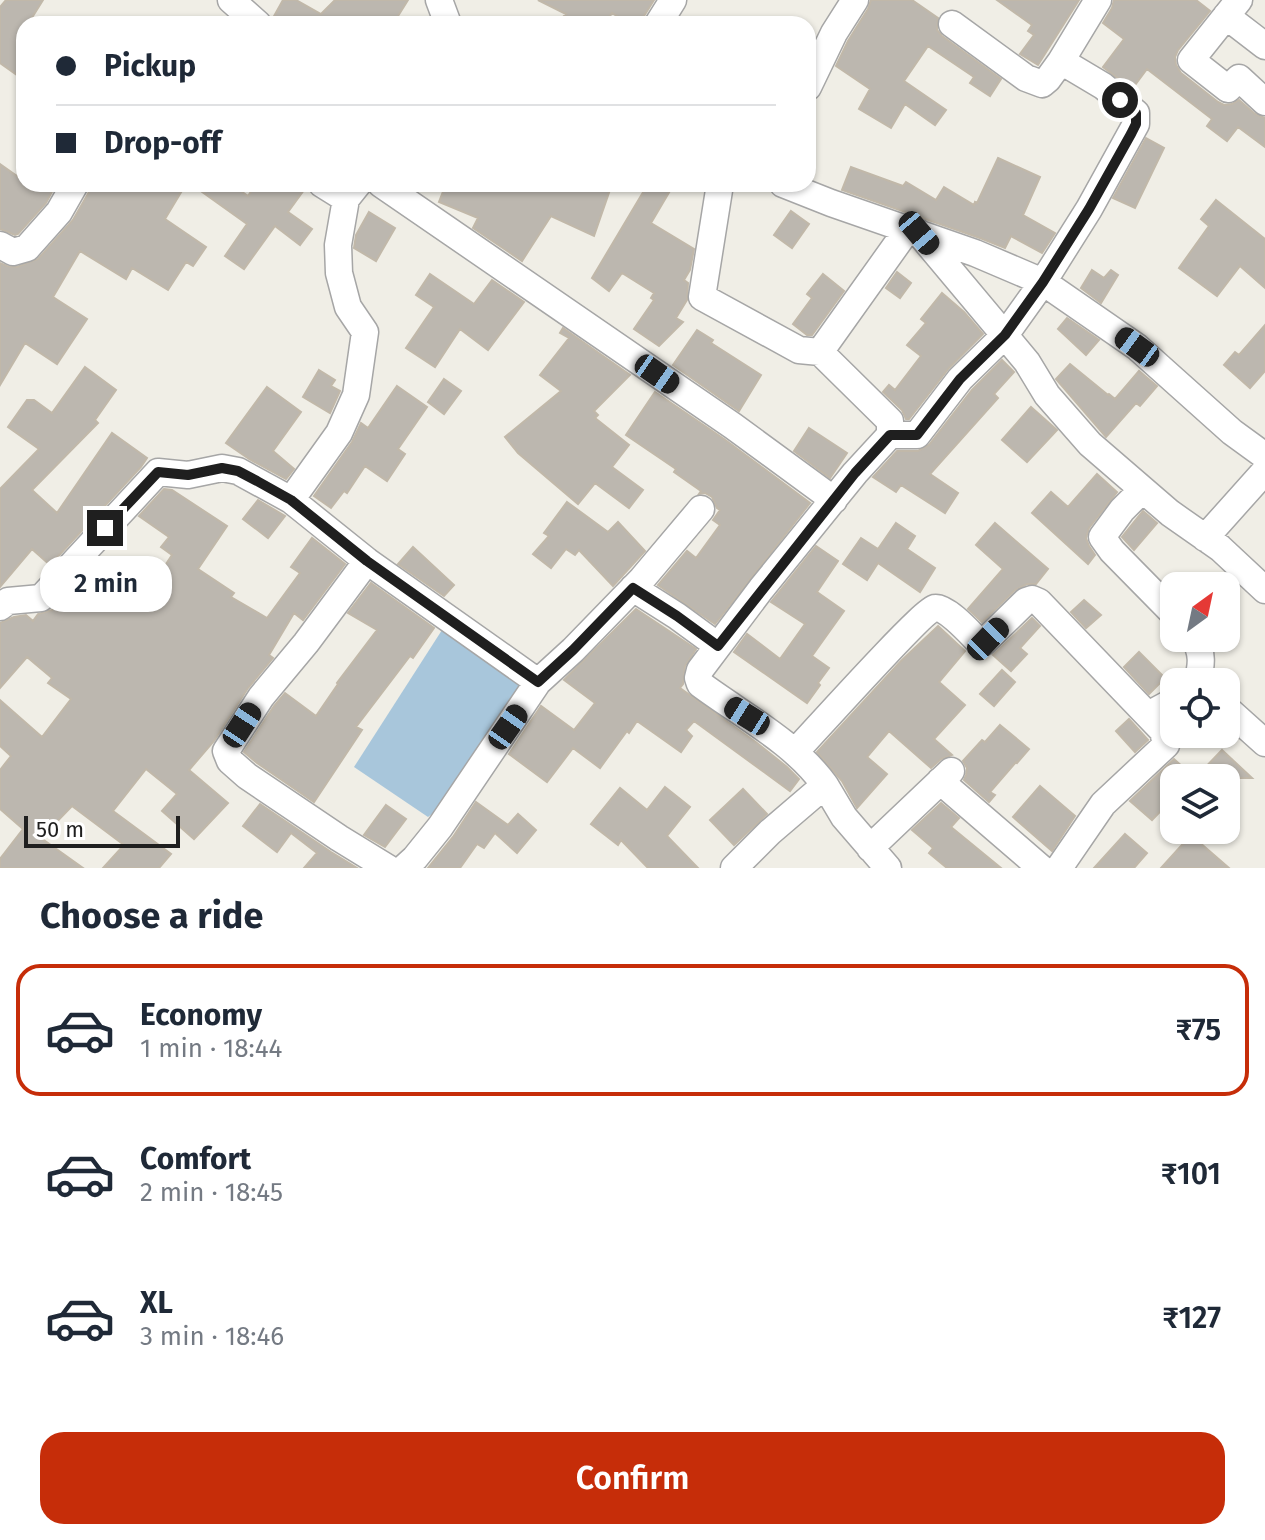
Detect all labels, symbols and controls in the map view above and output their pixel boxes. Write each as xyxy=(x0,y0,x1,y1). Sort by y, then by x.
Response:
text: Pickup xyxy=(104,48,196,84)
route start xyxy=(1102,82,1138,118)
text: Drop-off xyxy=(104,125,221,161)
car xyxy=(894,207,944,259)
car xyxy=(1111,323,1163,371)
car xyxy=(630,350,684,398)
route end xyxy=(87,510,123,546)
callout: 2 min xyxy=(39,556,171,612)
text: 2 min xyxy=(74,568,138,599)
north arrow xyxy=(1160,572,1240,652)
map controls xyxy=(1160,572,1240,844)
car xyxy=(963,613,1013,665)
button: locate xyxy=(1160,668,1240,748)
car xyxy=(720,693,774,739)
car xyxy=(219,698,265,752)
car xyxy=(484,700,532,754)
button: layers xyxy=(1160,764,1240,844)
scale bar xyxy=(24,812,180,848)
text: 50 m xyxy=(36,816,84,843)
text: Choose a ride xyxy=(40,894,263,938)
icon: car xyxy=(44,994,116,1066)
text: Economy xyxy=(140,997,262,1033)
text: ₹75 xyxy=(1176,1012,1221,1048)
text: 1 min · 18:44 xyxy=(140,1033,282,1064)
icon: car xyxy=(44,1138,116,1210)
text: Comfort xyxy=(140,1141,251,1177)
text: ₹101 xyxy=(1161,1156,1221,1192)
text: 2 min · 18:45 xyxy=(140,1177,283,1208)
icon: car xyxy=(44,1282,116,1354)
text: XL xyxy=(140,1285,173,1321)
text: ₹127 xyxy=(1162,1300,1221,1336)
text: 3 min · 18:46 xyxy=(140,1321,284,1352)
button: Confirm xyxy=(40,1432,1225,1524)

